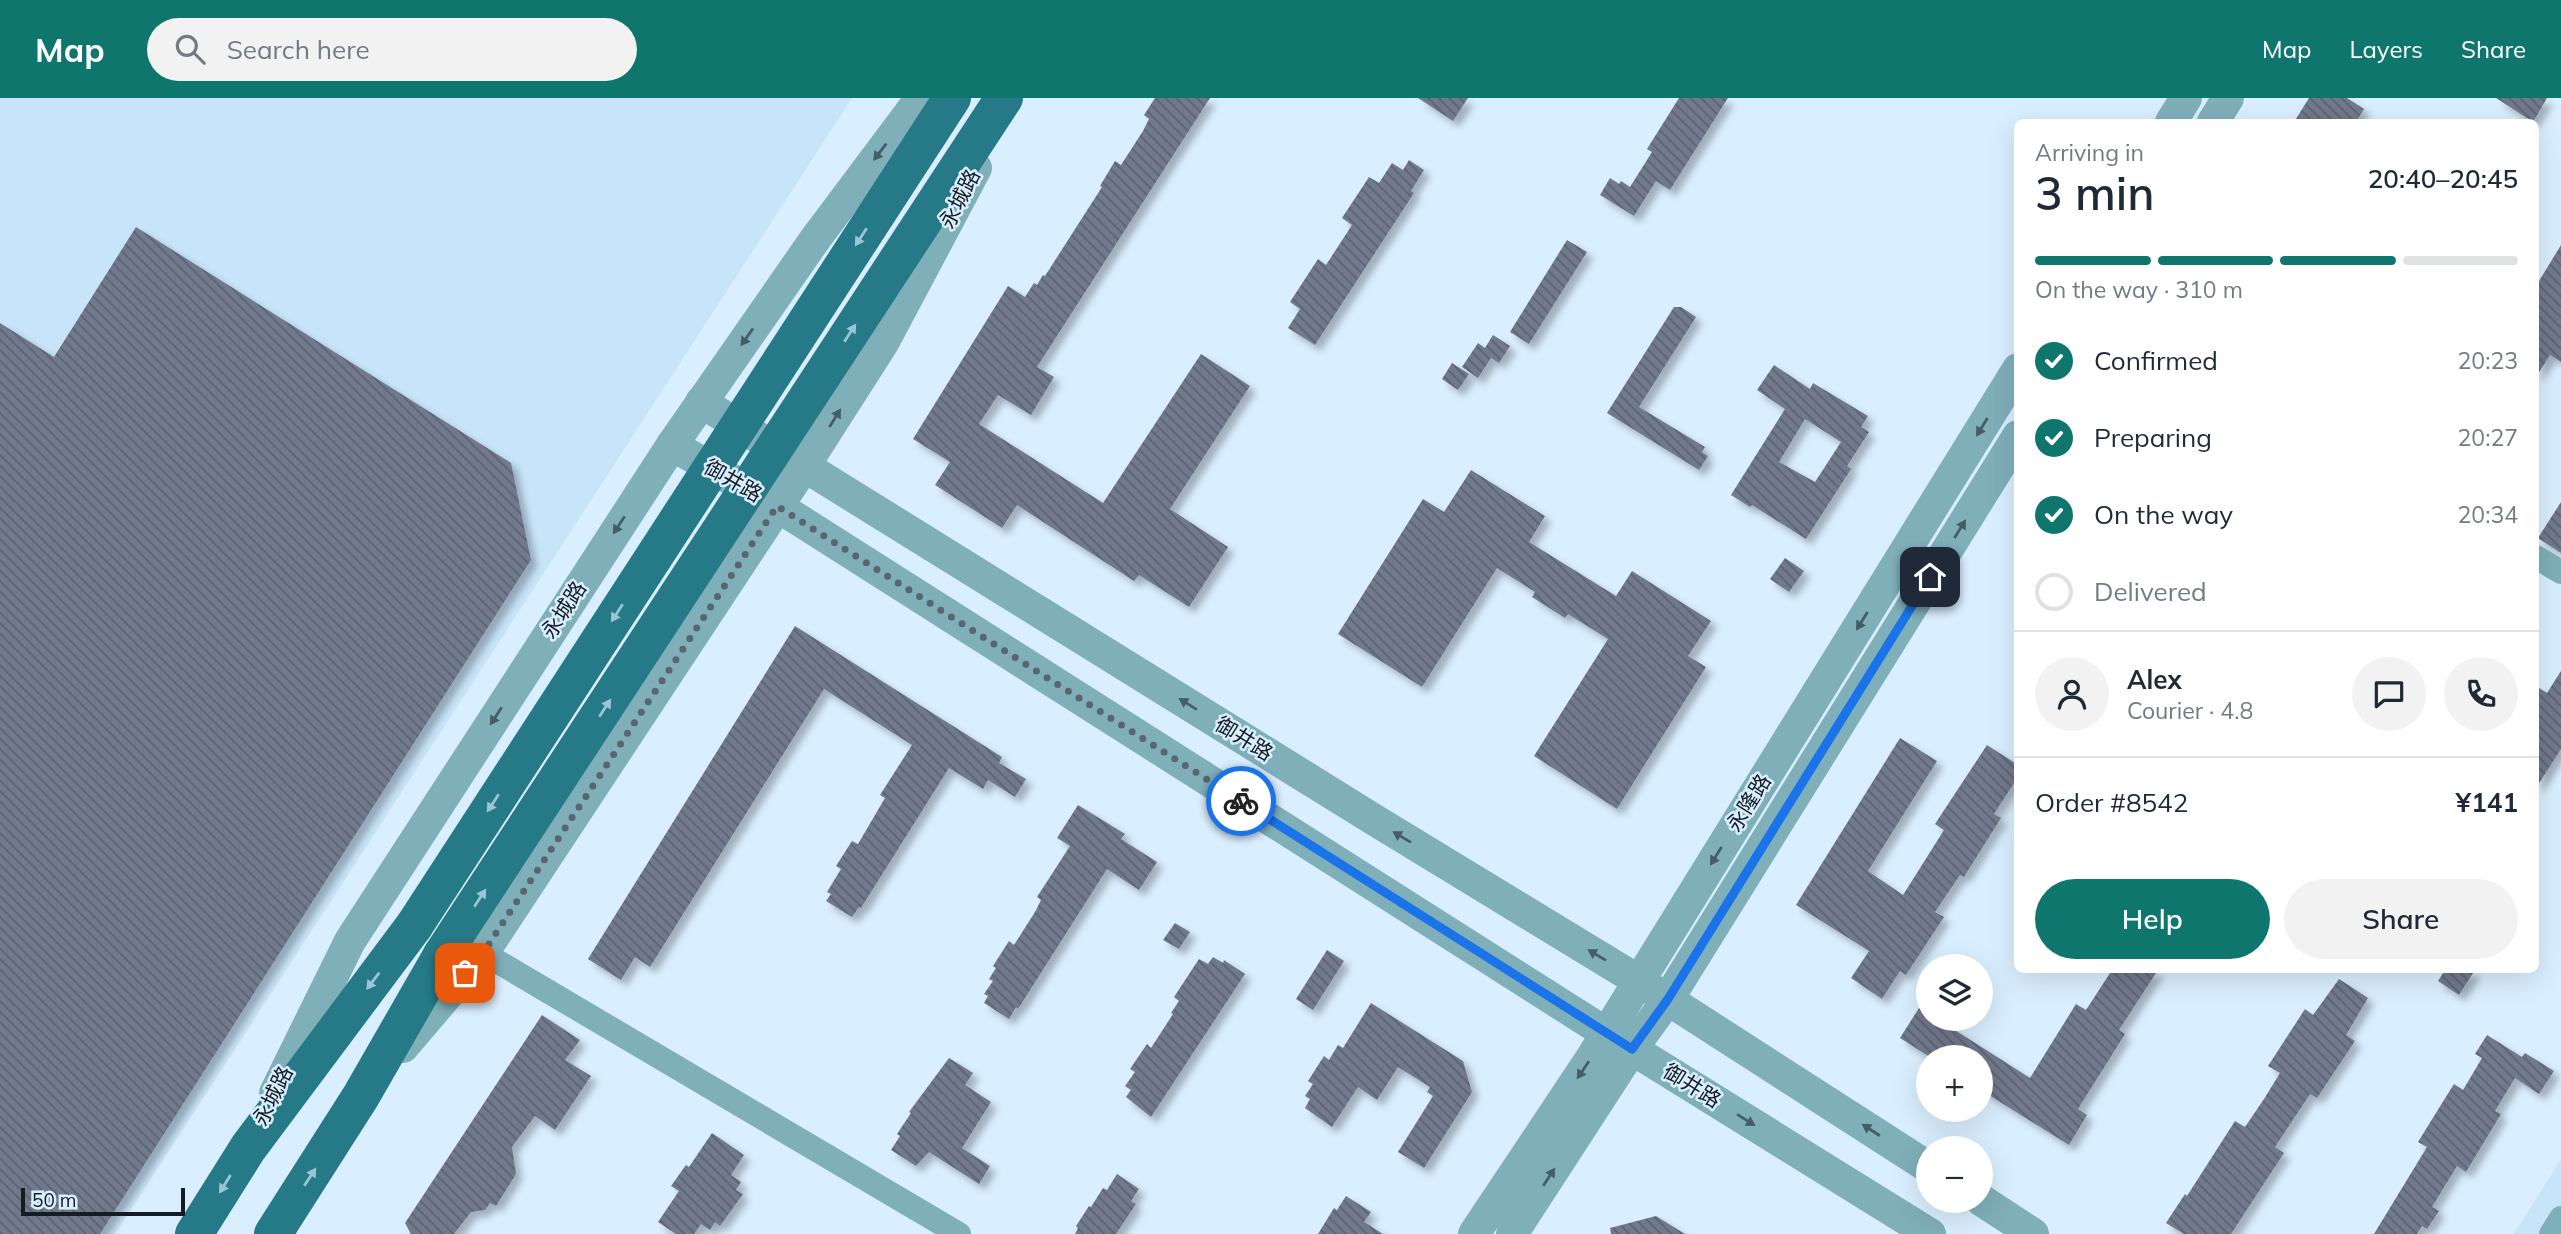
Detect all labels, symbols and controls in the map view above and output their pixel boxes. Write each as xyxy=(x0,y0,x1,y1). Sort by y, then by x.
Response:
search box xyxy=(147,18,637,81)
text: Map xyxy=(35,29,105,70)
icon: search xyxy=(171,30,209,68)
text: Search here xyxy=(227,33,370,66)
text: Map xyxy=(2262,34,2311,64)
text: Layers xyxy=(2349,34,2423,64)
text: Share xyxy=(2461,34,2526,64)
text: Arriving in xyxy=(2035,138,2144,167)
one-way arrow xyxy=(873,143,887,162)
text: 20:40–20:45 xyxy=(2368,162,2518,195)
text: 3 min xyxy=(2035,164,2154,222)
street label: 永城路 xyxy=(933,165,985,233)
one-way arrow xyxy=(855,227,868,247)
text: On the way · 310 m xyxy=(2035,275,2243,304)
one-way arrow xyxy=(843,324,857,342)
one-way arrow xyxy=(740,328,754,346)
icon: check xyxy=(2035,342,2073,380)
text: Confirmed xyxy=(2094,344,2218,377)
text: 20:23 xyxy=(2458,346,2518,375)
one-way arrow xyxy=(828,408,841,428)
one-way arrow xyxy=(1975,418,1988,437)
icon: check xyxy=(2035,419,2073,457)
text: Preparing xyxy=(2094,421,2212,454)
text: 20:27 xyxy=(2458,423,2518,452)
street label: 御井路 xyxy=(700,453,767,507)
icon: check xyxy=(2035,496,2073,534)
text: On the way xyxy=(2094,498,2233,531)
text: 20:34 xyxy=(2458,500,2518,529)
one-way arrow xyxy=(613,515,626,535)
one-way arrow xyxy=(1953,520,1966,539)
pin xyxy=(1900,547,1960,607)
icon: home xyxy=(1911,558,1949,596)
text: Delivered xyxy=(2094,575,2207,608)
street label: 永城路 xyxy=(535,576,591,643)
one-way arrow xyxy=(611,603,624,622)
one-way arrow xyxy=(1855,611,1868,630)
button: person xyxy=(2035,657,2109,731)
button: chat xyxy=(2352,657,2426,731)
button: phone xyxy=(2444,657,2518,731)
text: Alex xyxy=(2127,663,2182,696)
text: Courier · 4.8 xyxy=(2127,696,2253,725)
one-way arrow xyxy=(598,698,611,717)
one-way arrow xyxy=(1179,698,1198,711)
one-way arrow xyxy=(489,706,502,726)
street label: 御井路 xyxy=(1211,710,1278,766)
courier xyxy=(1206,766,1276,836)
street label: 永隆路 xyxy=(1720,769,1776,836)
icon: bike xyxy=(1222,782,1260,820)
text: Order #8542 xyxy=(2035,786,2188,819)
text: ¥141 xyxy=(2456,786,2518,819)
one-way arrow xyxy=(487,794,500,813)
one-way arrow xyxy=(1393,831,1412,843)
one-way arrow xyxy=(1710,846,1723,865)
button: Help xyxy=(2035,879,2270,959)
button: Share xyxy=(2284,879,2518,959)
one-way arrow xyxy=(473,889,487,907)
pin xyxy=(435,943,495,1003)
one-way arrow xyxy=(1587,949,1606,961)
icon: bag xyxy=(446,954,484,992)
map controls xyxy=(1916,954,1993,1213)
button: layers xyxy=(1916,954,1993,1031)
one-way arrow xyxy=(365,971,380,989)
button: + xyxy=(1916,1045,1993,1122)
street label: 御井路 xyxy=(1659,1057,1726,1113)
one-way arrow xyxy=(1576,1061,1590,1079)
street label: 永城路 xyxy=(247,1062,298,1130)
one-way arrow xyxy=(1736,1113,1755,1126)
one-way arrow xyxy=(1861,1124,1881,1137)
button: − xyxy=(1916,1136,1993,1213)
one-way arrow xyxy=(303,1167,316,1186)
one-way arrow xyxy=(1543,1167,1556,1186)
one-way arrow xyxy=(218,1175,231,1194)
scale bar xyxy=(21,1185,186,1217)
text: 50 m xyxy=(32,1188,76,1212)

